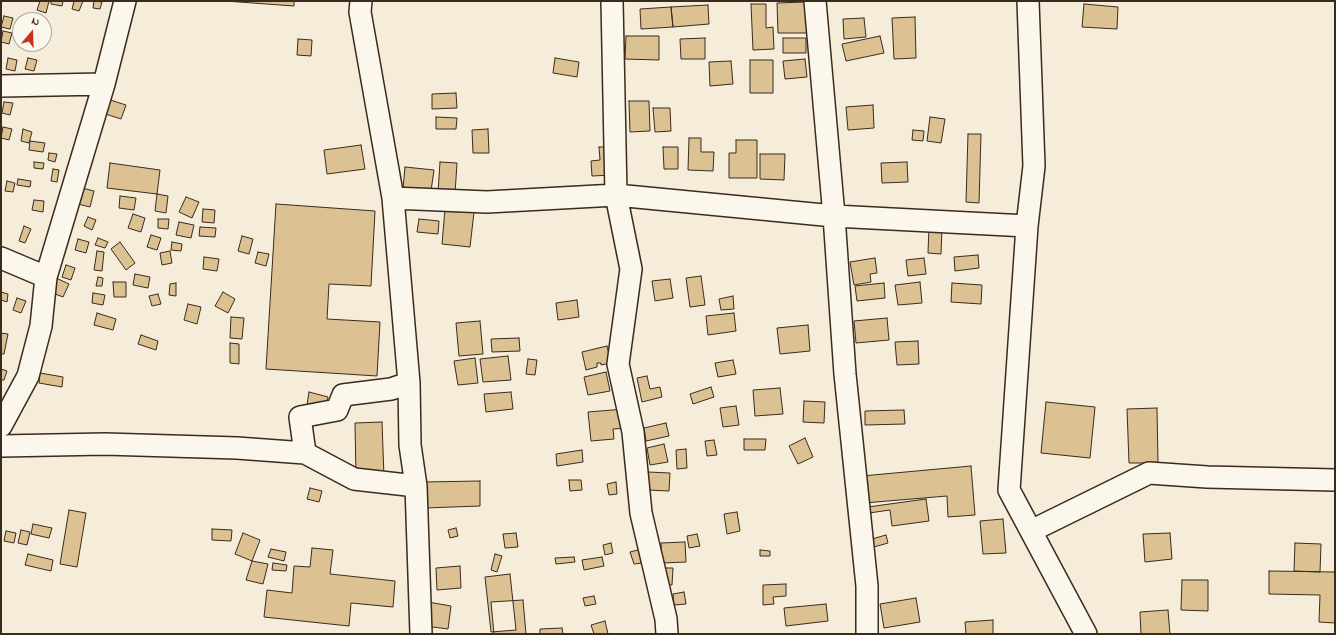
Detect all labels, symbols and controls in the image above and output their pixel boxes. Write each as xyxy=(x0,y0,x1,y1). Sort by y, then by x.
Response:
north arrow xyxy=(12,12,52,52)
text: N xyxy=(29,13,42,30)

